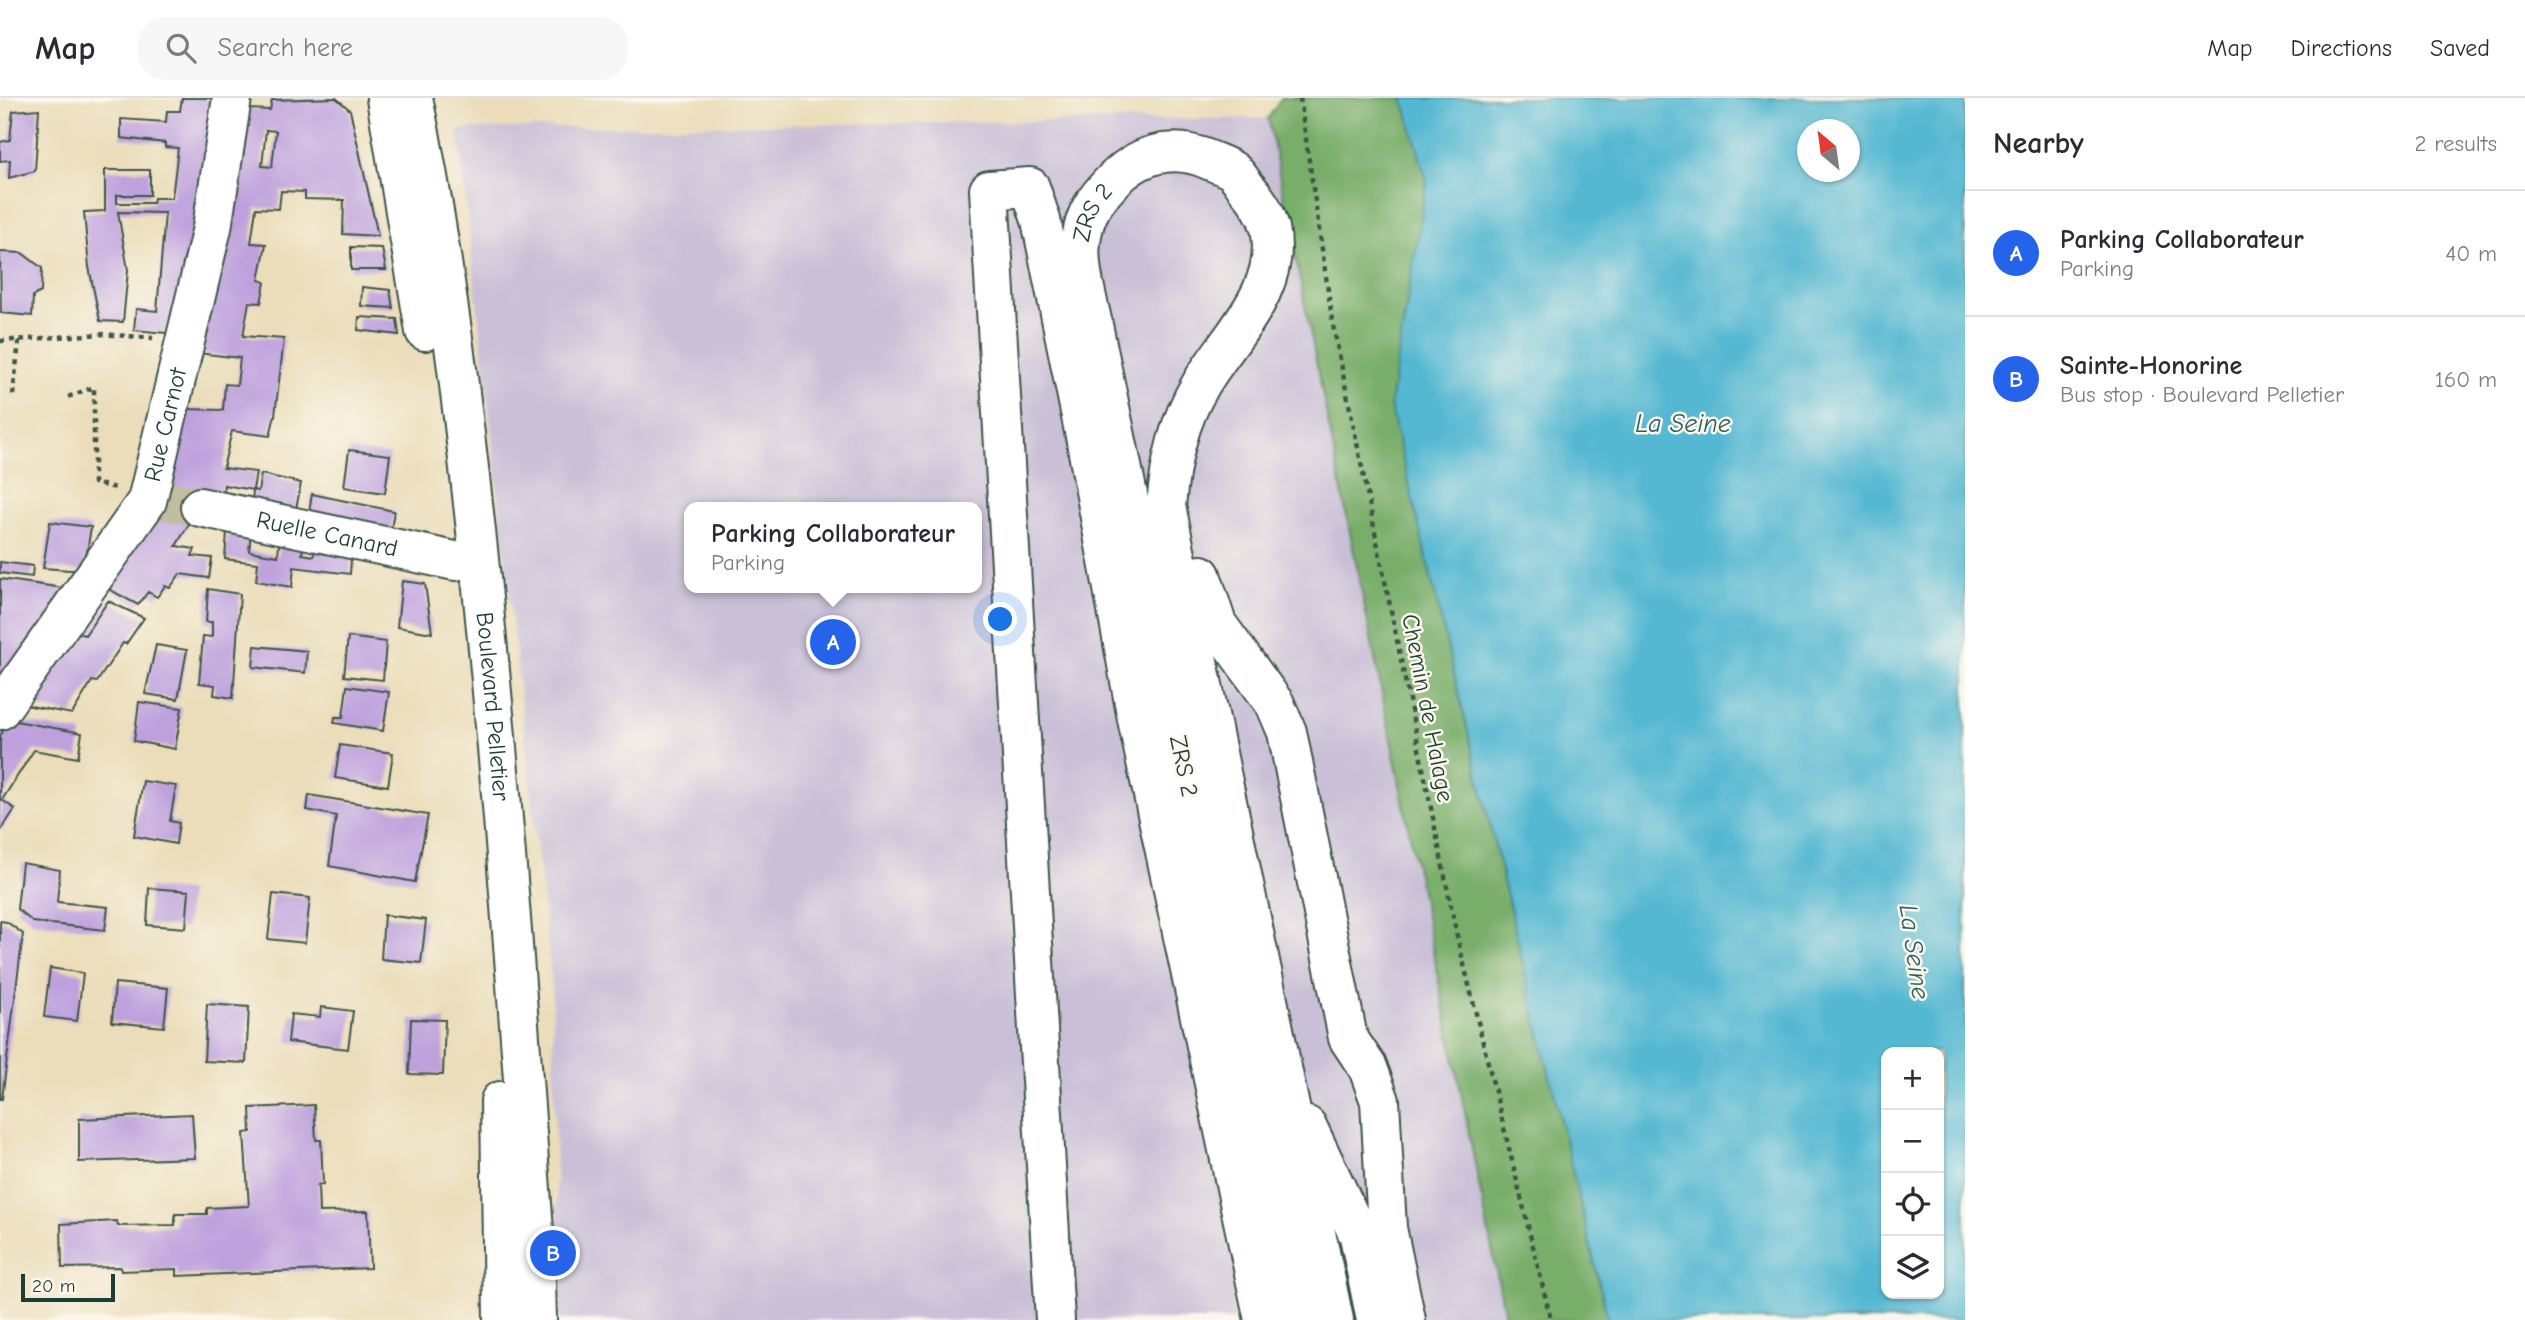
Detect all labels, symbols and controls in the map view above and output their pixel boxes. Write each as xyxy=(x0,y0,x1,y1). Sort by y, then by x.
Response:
search box xyxy=(138,17,628,80)
text: Map xyxy=(35,29,96,67)
icon: search xyxy=(162,29,200,67)
text: Search here xyxy=(218,33,353,63)
text: Map xyxy=(2207,34,2253,62)
text: Directions xyxy=(2291,34,2392,62)
text: Saved xyxy=(2430,34,2490,62)
north arrow xyxy=(1797,119,1860,182)
text: Nearby xyxy=(1993,126,2084,161)
text: 2 results xyxy=(2415,130,2497,157)
street label: ZRS 2 xyxy=(1067,177,1118,244)
text: Parking Collaborateur xyxy=(2060,225,2304,255)
text: A xyxy=(2010,240,2022,267)
text: 40 m xyxy=(2445,240,2497,267)
text: Parking xyxy=(2060,255,2134,282)
text: Sainte-Honorine xyxy=(2060,351,2242,381)
street label: Rue Carnot xyxy=(138,364,192,484)
text: B xyxy=(2009,366,2023,393)
text: 160 m xyxy=(2435,366,2497,393)
text: Bus stop · Boulevard Pelletier xyxy=(2060,381,2344,408)
water label: La Seine xyxy=(1635,409,1731,439)
popup xyxy=(684,502,982,593)
street label: Ruelle Canard xyxy=(254,505,400,562)
text: Parking Collaborateur xyxy=(711,519,955,549)
text: Parking xyxy=(711,549,785,576)
your location xyxy=(983,602,1017,636)
street label: Boulevard Pelletier xyxy=(470,611,516,803)
street label: Chemin de Halage xyxy=(1396,612,1460,804)
pin: A xyxy=(810,616,856,668)
street label: ZRS 2 xyxy=(1164,733,1204,799)
water label: La Seine xyxy=(1892,903,1936,1001)
map controls xyxy=(1881,1047,1944,1299)
button: + xyxy=(1881,1047,1944,1110)
button: − xyxy=(1881,1110,1944,1173)
button: locate xyxy=(1881,1173,1944,1236)
pin: B xyxy=(530,1227,576,1279)
button: layers xyxy=(1881,1236,1944,1299)
scale bar xyxy=(21,1271,116,1303)
text: 20 m xyxy=(32,1275,76,1297)

